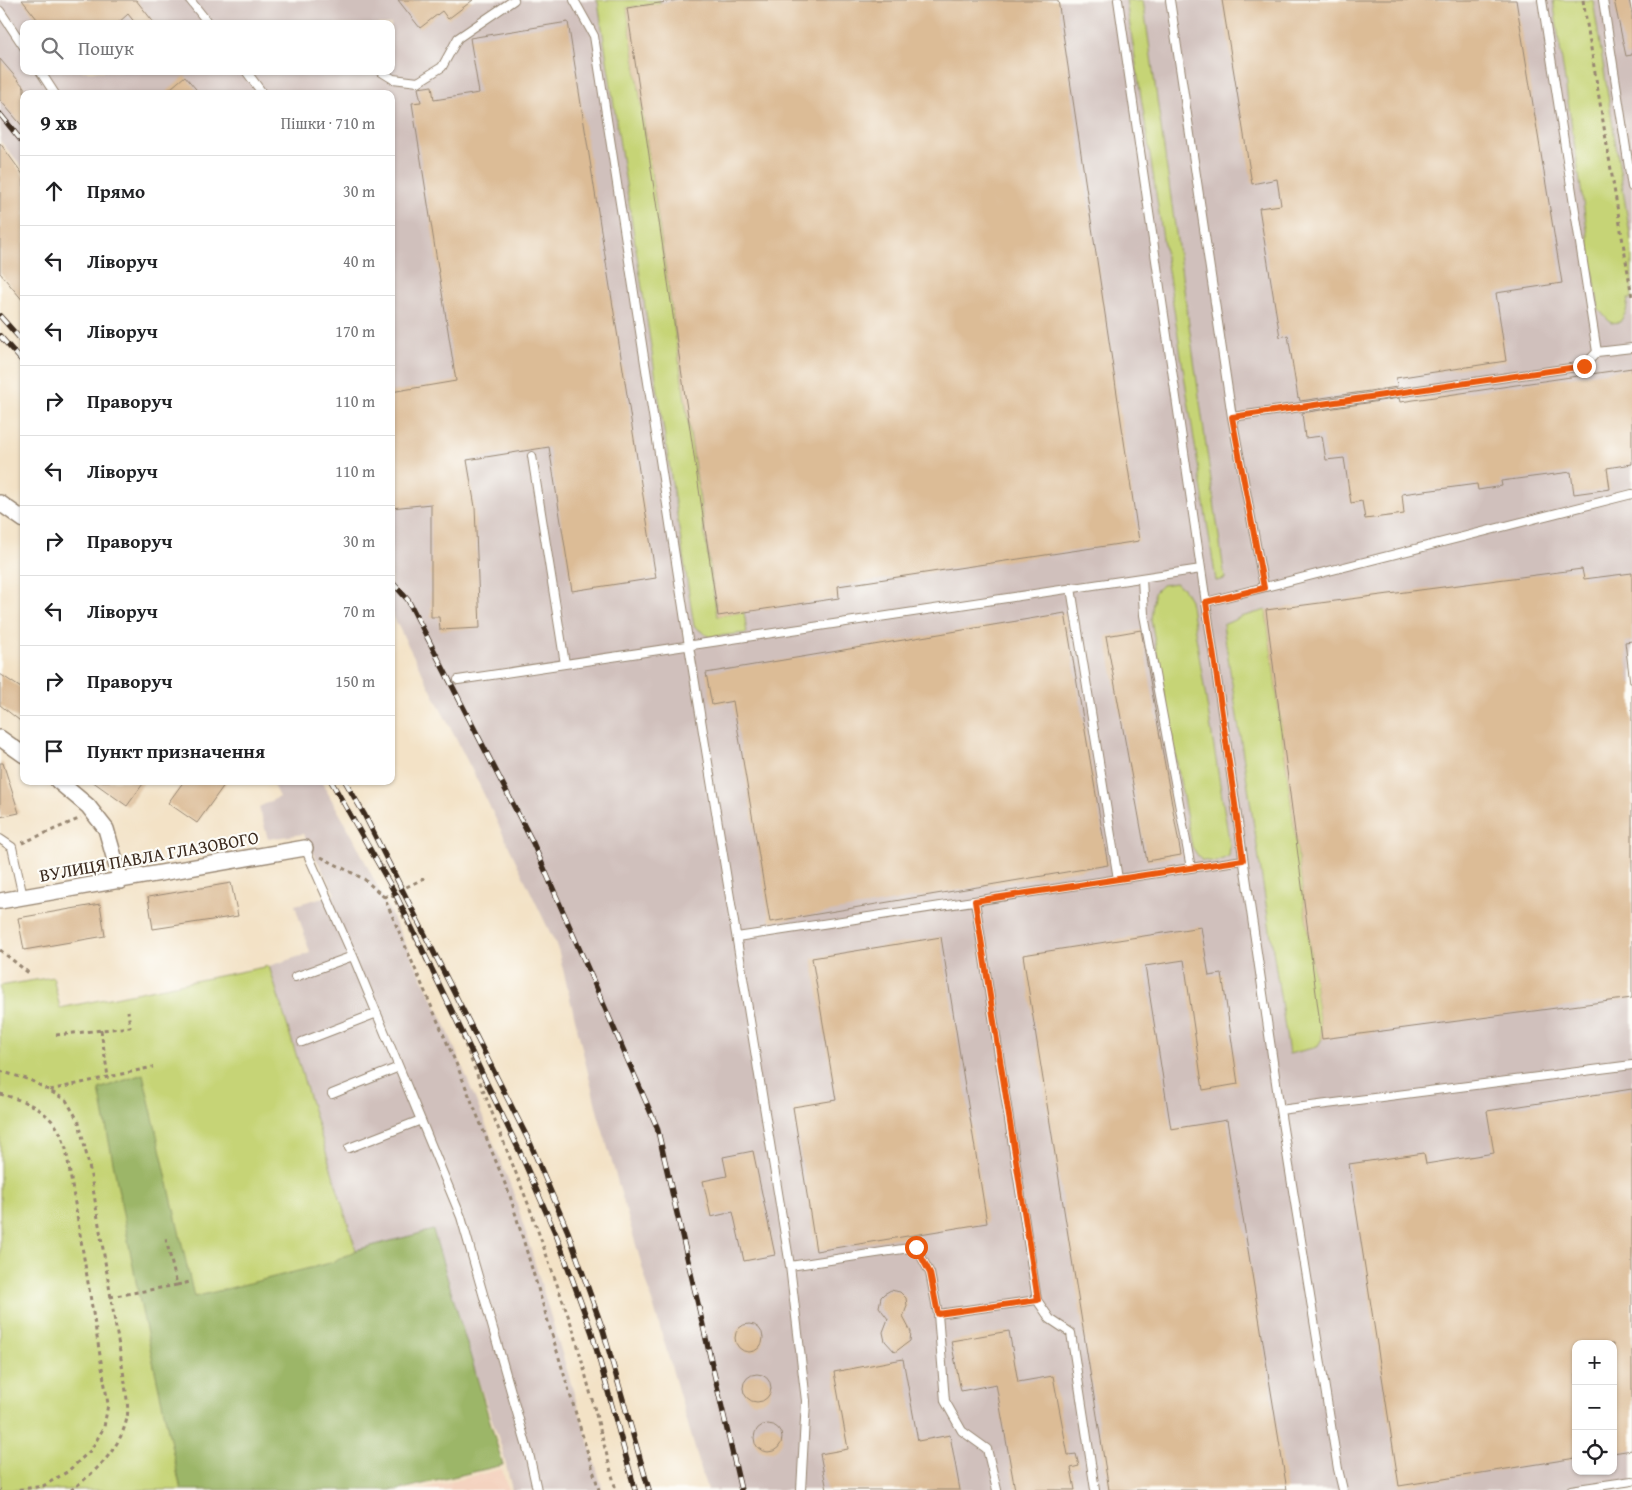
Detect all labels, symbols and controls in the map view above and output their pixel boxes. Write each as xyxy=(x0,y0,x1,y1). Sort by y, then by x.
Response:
search box xyxy=(20,20,395,75)
icon: search xyxy=(38,34,66,62)
text: Пошук xyxy=(78,34,134,62)
text: 9 хв xyxy=(40,107,78,138)
text: Пішки · 710 m xyxy=(281,111,375,135)
icon: ahead xyxy=(40,177,68,205)
text: Прямо xyxy=(87,177,145,205)
text: 30 m xyxy=(343,179,375,203)
icon: left xyxy=(40,247,68,275)
text: Ліворуч xyxy=(87,247,158,275)
text: 40 m xyxy=(343,249,375,273)
icon: left xyxy=(40,317,68,345)
text: Ліворуч xyxy=(87,317,158,345)
text: 170 m xyxy=(335,319,375,343)
route end xyxy=(1573,355,1596,378)
icon: right xyxy=(40,387,68,415)
text: Праворуч xyxy=(87,387,172,415)
text: 110 m xyxy=(335,389,375,413)
icon: left xyxy=(40,457,68,485)
text: Ліворуч xyxy=(87,457,158,485)
text: 110 m xyxy=(335,459,375,483)
icon: right xyxy=(40,527,68,555)
text: Праворуч xyxy=(87,527,172,555)
text: 30 m xyxy=(343,529,375,553)
icon: left xyxy=(40,597,68,625)
text: Ліворуч xyxy=(87,597,158,625)
text: 70 m xyxy=(343,599,375,623)
icon: right xyxy=(40,667,68,695)
text: Праворуч xyxy=(87,667,172,695)
text: 150 m xyxy=(335,669,375,693)
icon: arrive xyxy=(40,737,68,765)
text: Пункт призначення xyxy=(87,737,265,765)
street label: ВУЛИЦЯ ПАВЛА ГЛАЗОВОГО xyxy=(37,823,261,889)
route start xyxy=(905,1236,928,1259)
map controls xyxy=(1572,1340,1617,1475)
button: + xyxy=(1572,1340,1617,1385)
button: − xyxy=(1572,1385,1617,1430)
button: locate xyxy=(1572,1430,1617,1475)

